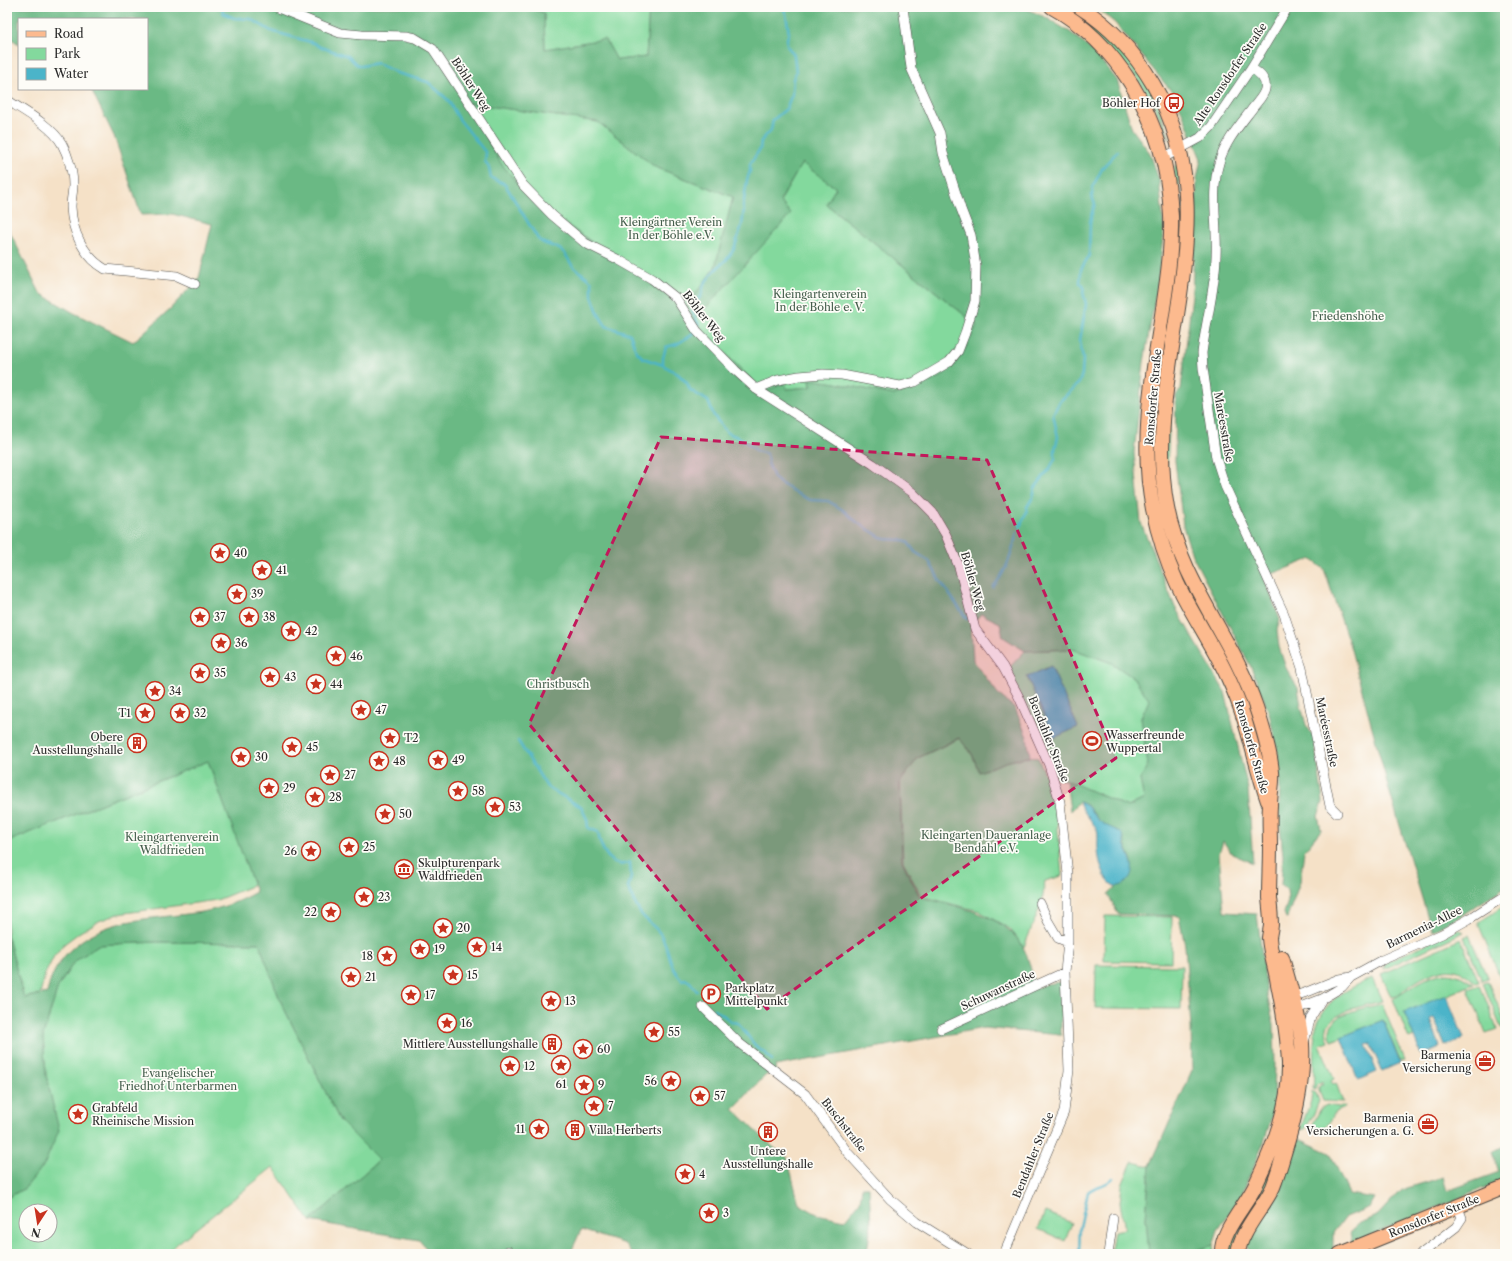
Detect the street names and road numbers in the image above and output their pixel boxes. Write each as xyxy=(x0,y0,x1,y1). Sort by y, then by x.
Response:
street label: Alte Ronsdorfer Straße xyxy=(1190,20,1270,129)
street label: Böhler Weg xyxy=(449,55,494,113)
street label: Böhler Weg xyxy=(680,288,728,344)
street label: Ronsdorfer Straße xyxy=(1142,348,1164,446)
street label: Maréesstraße xyxy=(1211,391,1237,463)
street label: Böhler Weg xyxy=(958,550,988,612)
street label: Bendahler Straße xyxy=(1025,694,1073,784)
street label: Maréesstraße xyxy=(1313,696,1341,768)
street label: Ronsdorfer Straße xyxy=(1232,699,1272,795)
street label: Barmenia-Allee xyxy=(1384,903,1464,951)
street label: Schuwanstraße xyxy=(959,967,1037,1013)
street label: Buschstraße xyxy=(819,1095,869,1155)
street label: Bendahler Straße xyxy=(1009,1110,1057,1200)
street label: Ronsdorfer Straße xyxy=(1387,1191,1481,1241)

